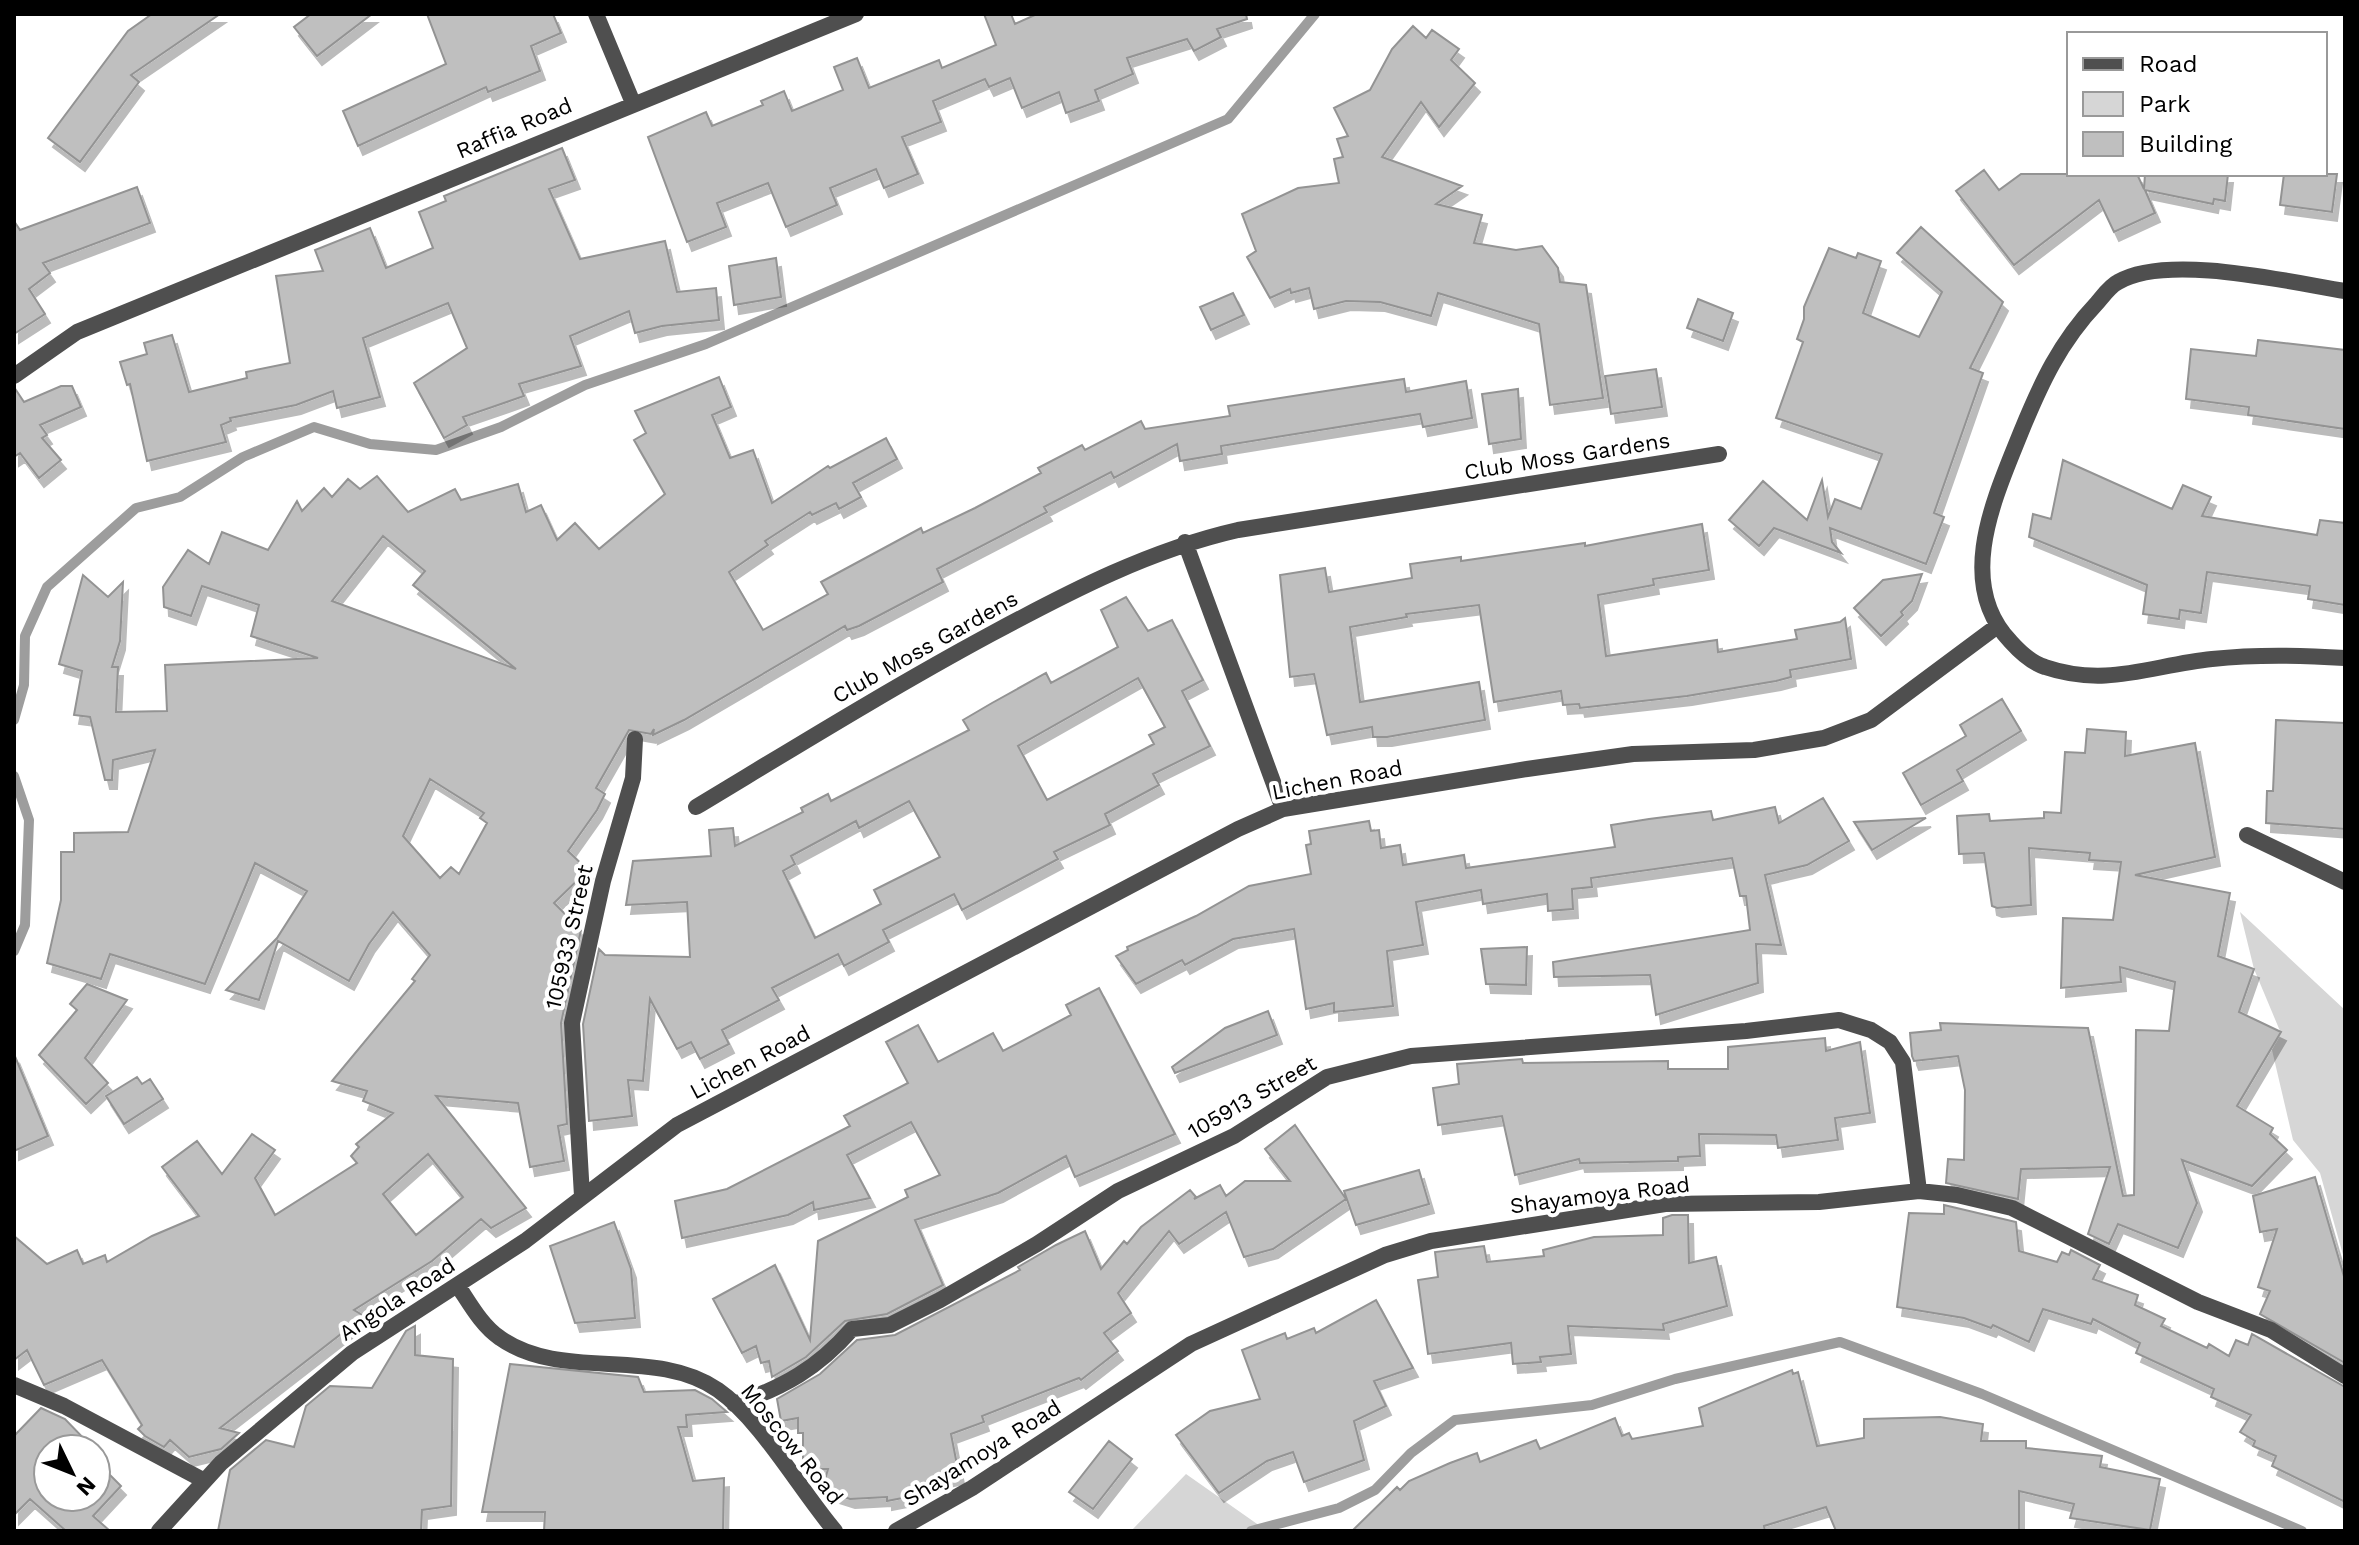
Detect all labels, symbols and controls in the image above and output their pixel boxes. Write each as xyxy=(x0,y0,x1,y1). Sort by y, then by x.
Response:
legend xyxy=(2067,32,2327,176)
text: Road xyxy=(2139,50,2198,78)
text: Park xyxy=(2139,90,2191,118)
street label: Raffia Road xyxy=(452,92,576,164)
text: Building xyxy=(2139,130,2232,158)
street label: Club Moss Gardens xyxy=(1462,427,1672,485)
street label: Club Moss Gardens xyxy=(828,586,1022,708)
street label: Lichen Road xyxy=(1270,755,1404,805)
street label: 105933 Street xyxy=(540,862,598,1012)
street label: Lichen Road xyxy=(686,1020,814,1104)
street label: 105913 Street xyxy=(1183,1050,1321,1144)
street label: Shayamoya Road xyxy=(1509,1172,1691,1218)
street label: Angola Road xyxy=(334,1252,460,1346)
street label: Moscow Road xyxy=(736,1379,848,1509)
street label: Shayamoya Road xyxy=(899,1394,1065,1512)
north arrow xyxy=(32,1433,112,1513)
text: N xyxy=(72,1472,101,1501)

